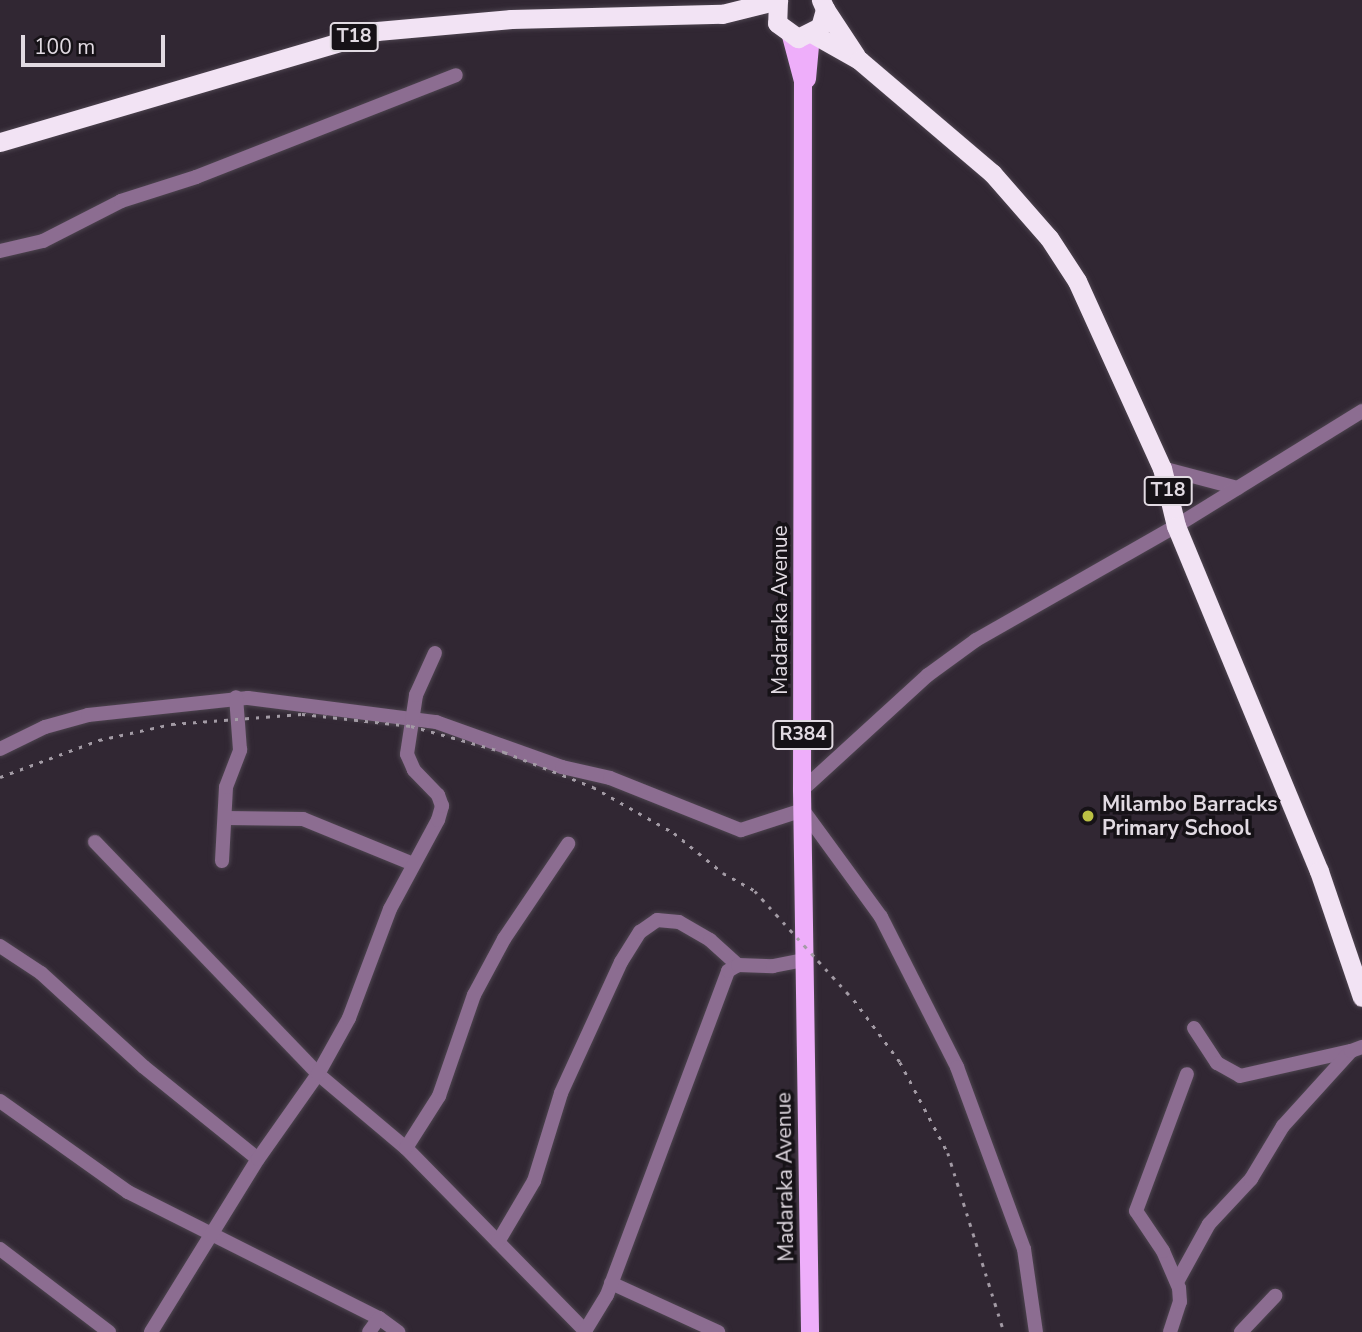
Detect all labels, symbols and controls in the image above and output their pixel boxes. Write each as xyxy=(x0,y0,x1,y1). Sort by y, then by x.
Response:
scale bar xyxy=(24,21,168,65)
road number: T18 xyxy=(330,22,378,52)
text: 100 m xyxy=(34,33,95,61)
road number: T18 xyxy=(1144,476,1192,506)
street label: Madaraka Avenue xyxy=(767,525,793,695)
road number: R384 xyxy=(772,720,834,750)
place label: Milambo Barracks Primary School xyxy=(1102,791,1278,841)
marker: Milambo Barracks Primary School xyxy=(1080,808,1096,824)
street label: Madaraka Avenue xyxy=(771,1092,799,1262)

